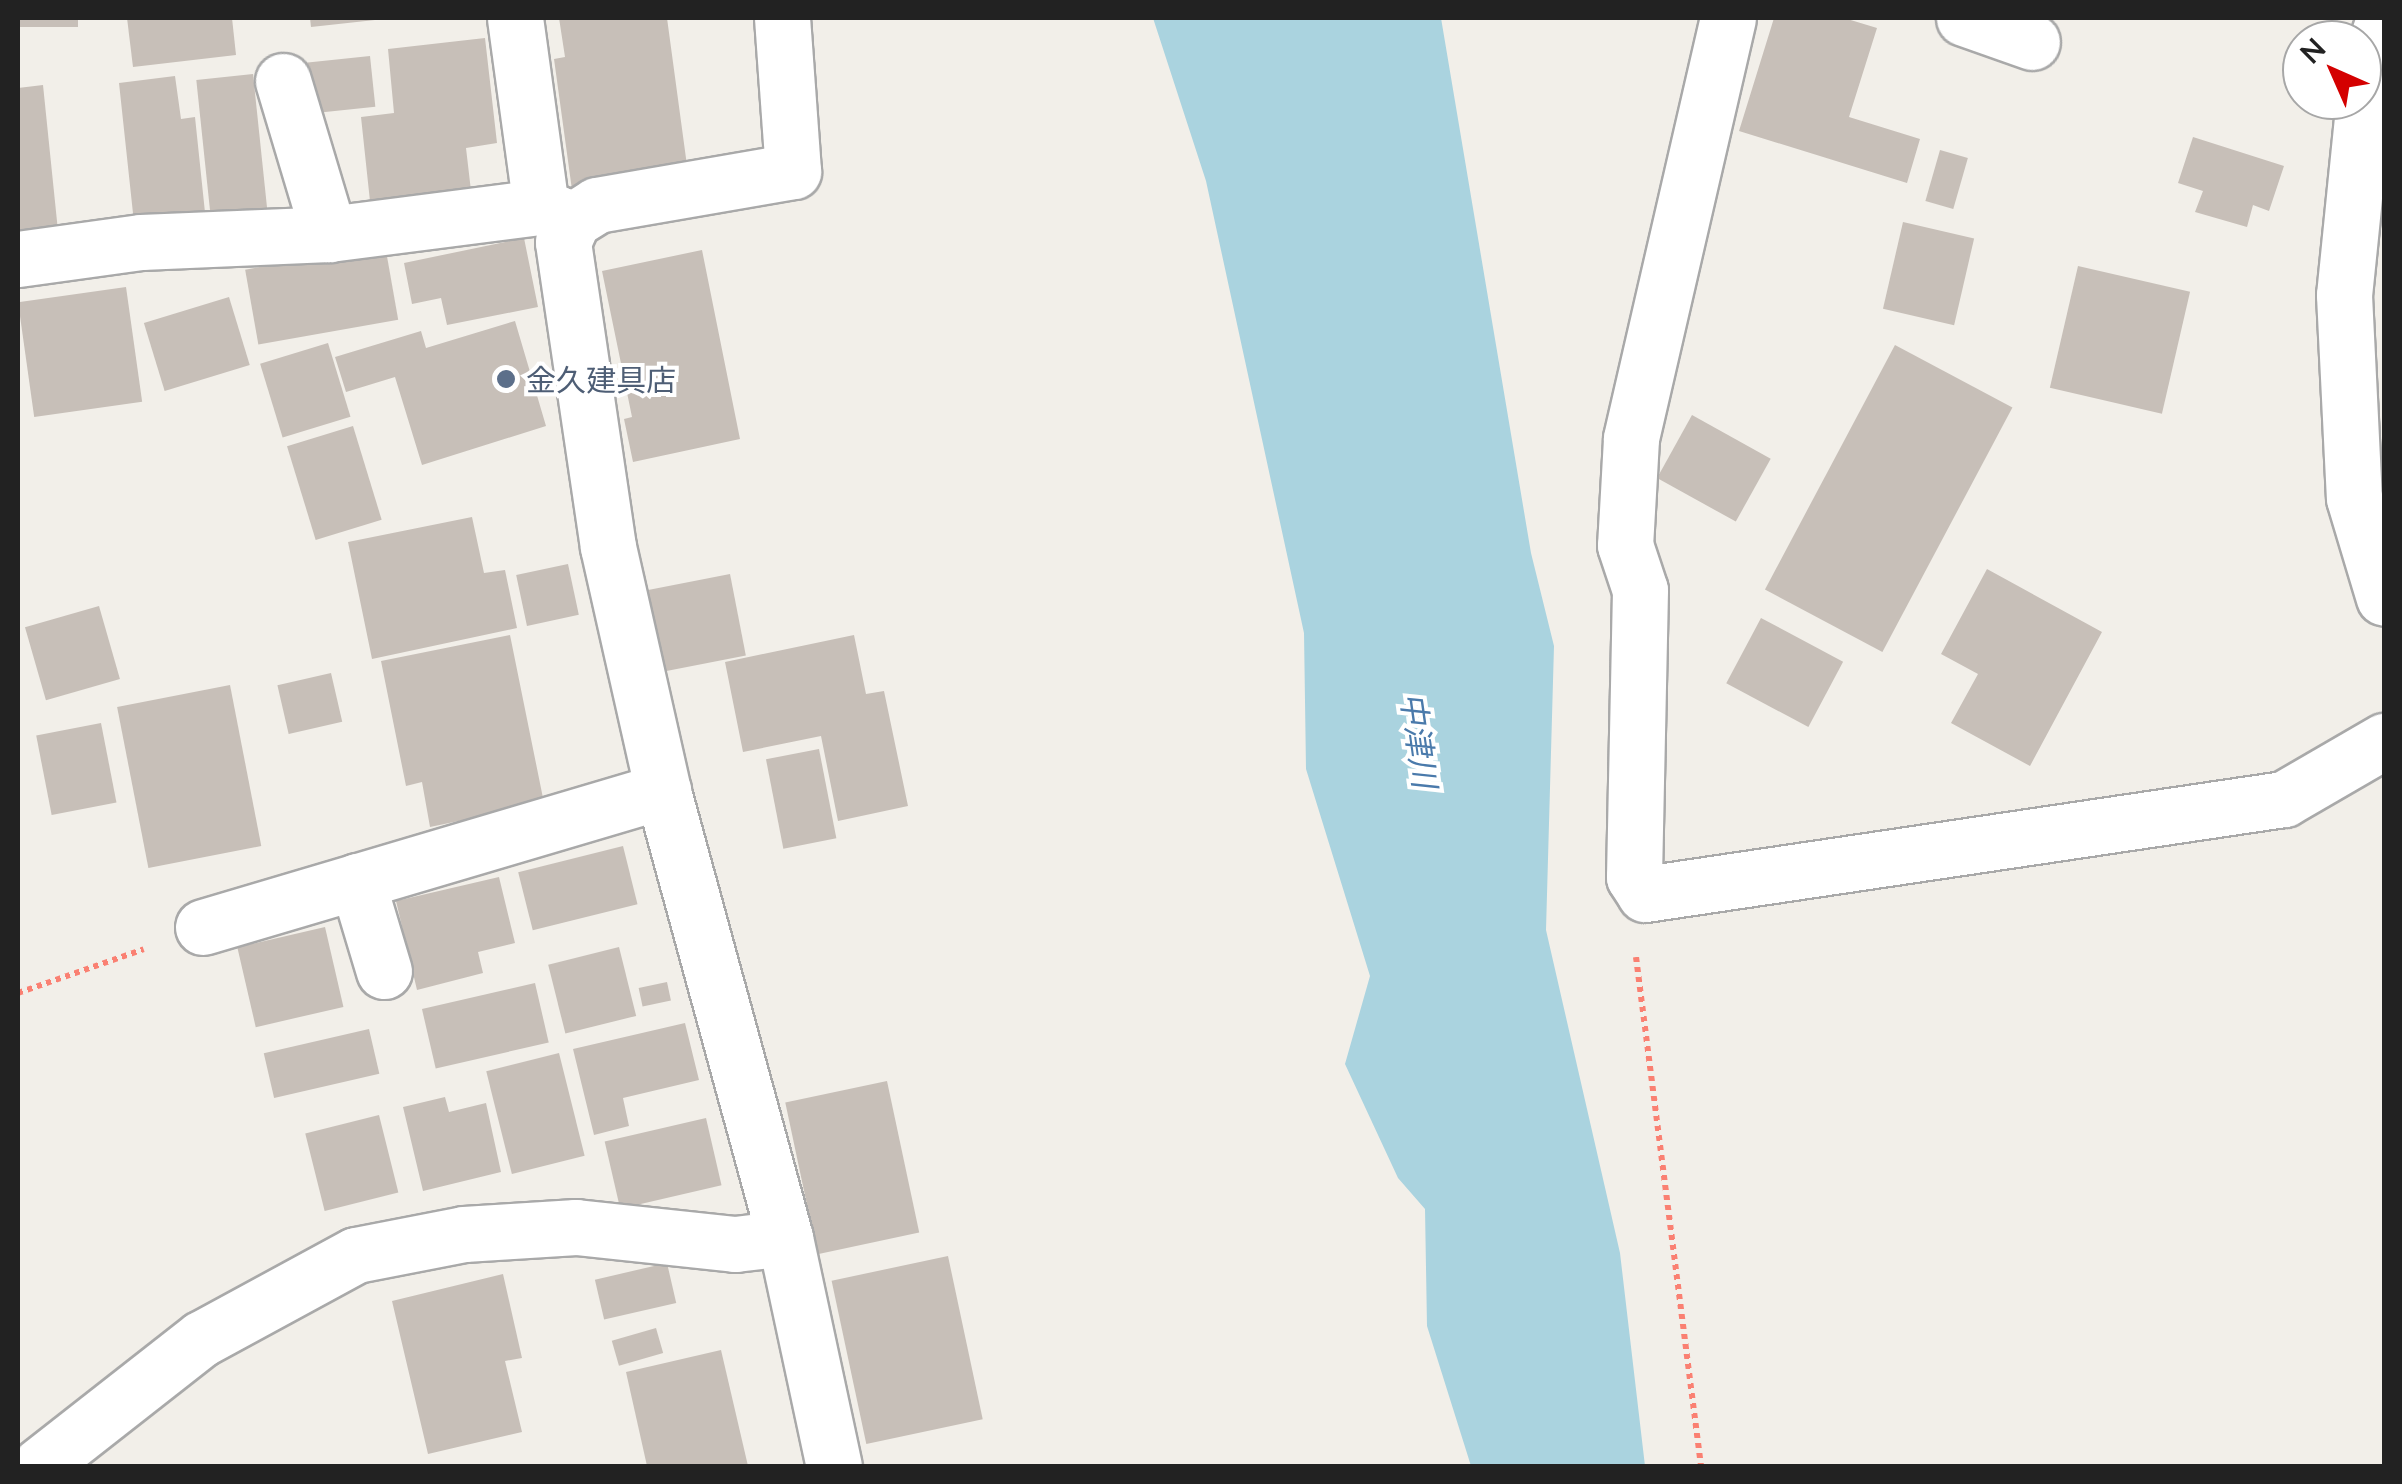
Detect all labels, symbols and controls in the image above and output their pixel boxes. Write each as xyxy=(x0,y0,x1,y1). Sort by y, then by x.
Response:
north arrow xyxy=(2282,20,2382,120)
text: N xyxy=(2293,31,2332,70)
place label: 金久建具店 xyxy=(526,361,676,397)
marker: 金久建具店 xyxy=(495,368,517,390)
water label: 中津川 xyxy=(1393,690,1445,790)

